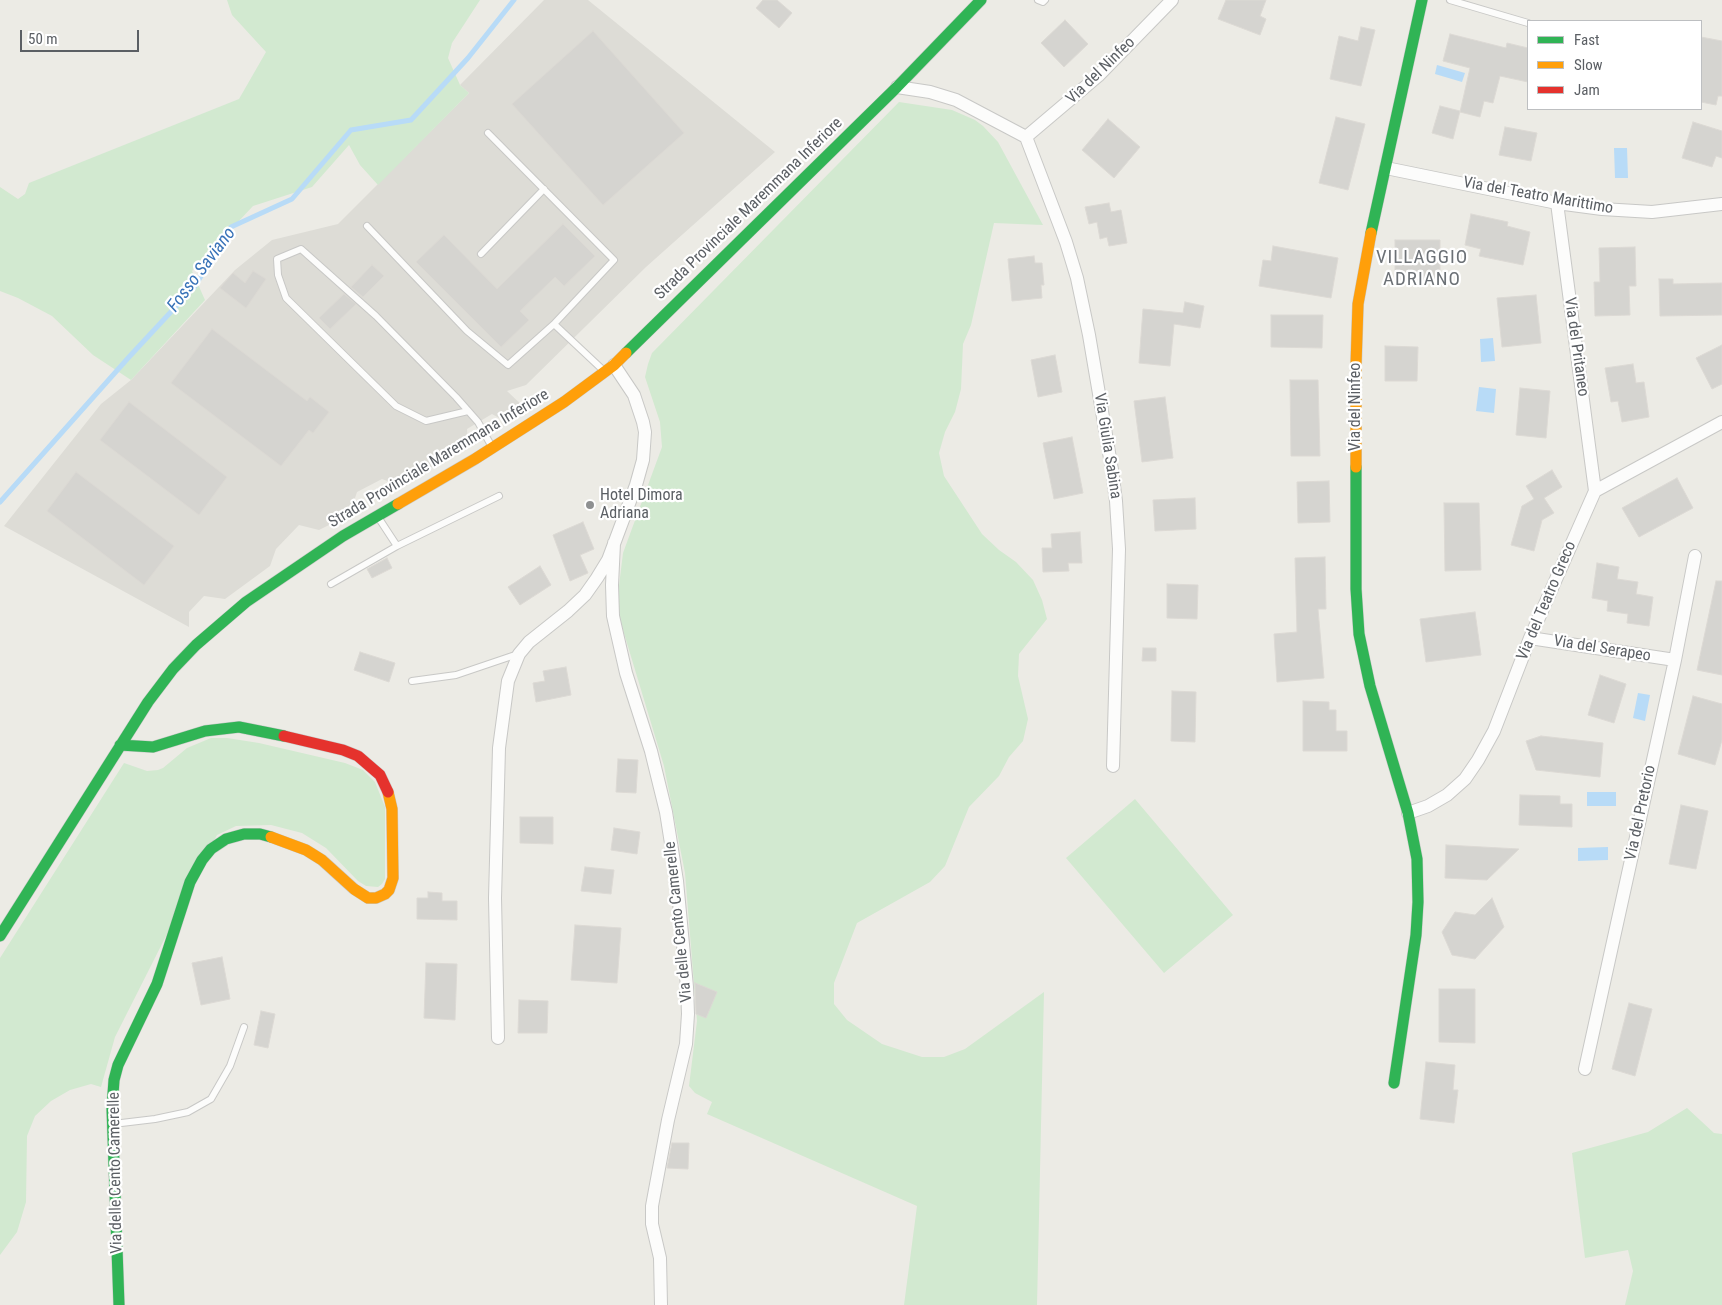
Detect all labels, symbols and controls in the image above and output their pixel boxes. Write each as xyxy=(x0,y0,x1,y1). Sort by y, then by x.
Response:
scale bar xyxy=(22,20,141,52)
legend xyxy=(1527,20,1702,110)
text: 50 m xyxy=(28,30,58,48)
text: Fast xyxy=(1574,31,1599,49)
street label: Via del Ninfeo xyxy=(1063,33,1139,109)
text: Slow xyxy=(1574,56,1603,74)
text: Jam xyxy=(1574,81,1600,99)
street label: Strada Provinciale Maremmana Inferiore xyxy=(651,114,847,304)
street label: Via del Teatro Marittimo xyxy=(1461,173,1615,219)
water label: Fosso Saviano xyxy=(163,224,241,316)
district label: VILLAGGIO ADRIANO xyxy=(1375,247,1469,291)
street label: Via del Pritaneo xyxy=(1560,296,1592,398)
street label: Via del Ninfeo xyxy=(1346,363,1366,451)
street label: Strada Provinciale Maremmana Inferiore xyxy=(325,385,553,533)
street label: Via Giulia Sabina xyxy=(1089,392,1125,500)
place label: Hotel Dimora Adriana xyxy=(600,486,683,524)
marker: Hotel Dimora Adriana xyxy=(584,499,596,511)
street label: Via del Teatro Greco xyxy=(1513,538,1581,664)
street label: Via del Serapeo xyxy=(1552,632,1652,666)
street label: Via del Pretorio xyxy=(1622,764,1660,862)
street label: Via delle Cento Camerelle xyxy=(661,840,697,1004)
street label: Via delle Cento Camerelle xyxy=(105,1092,127,1254)

